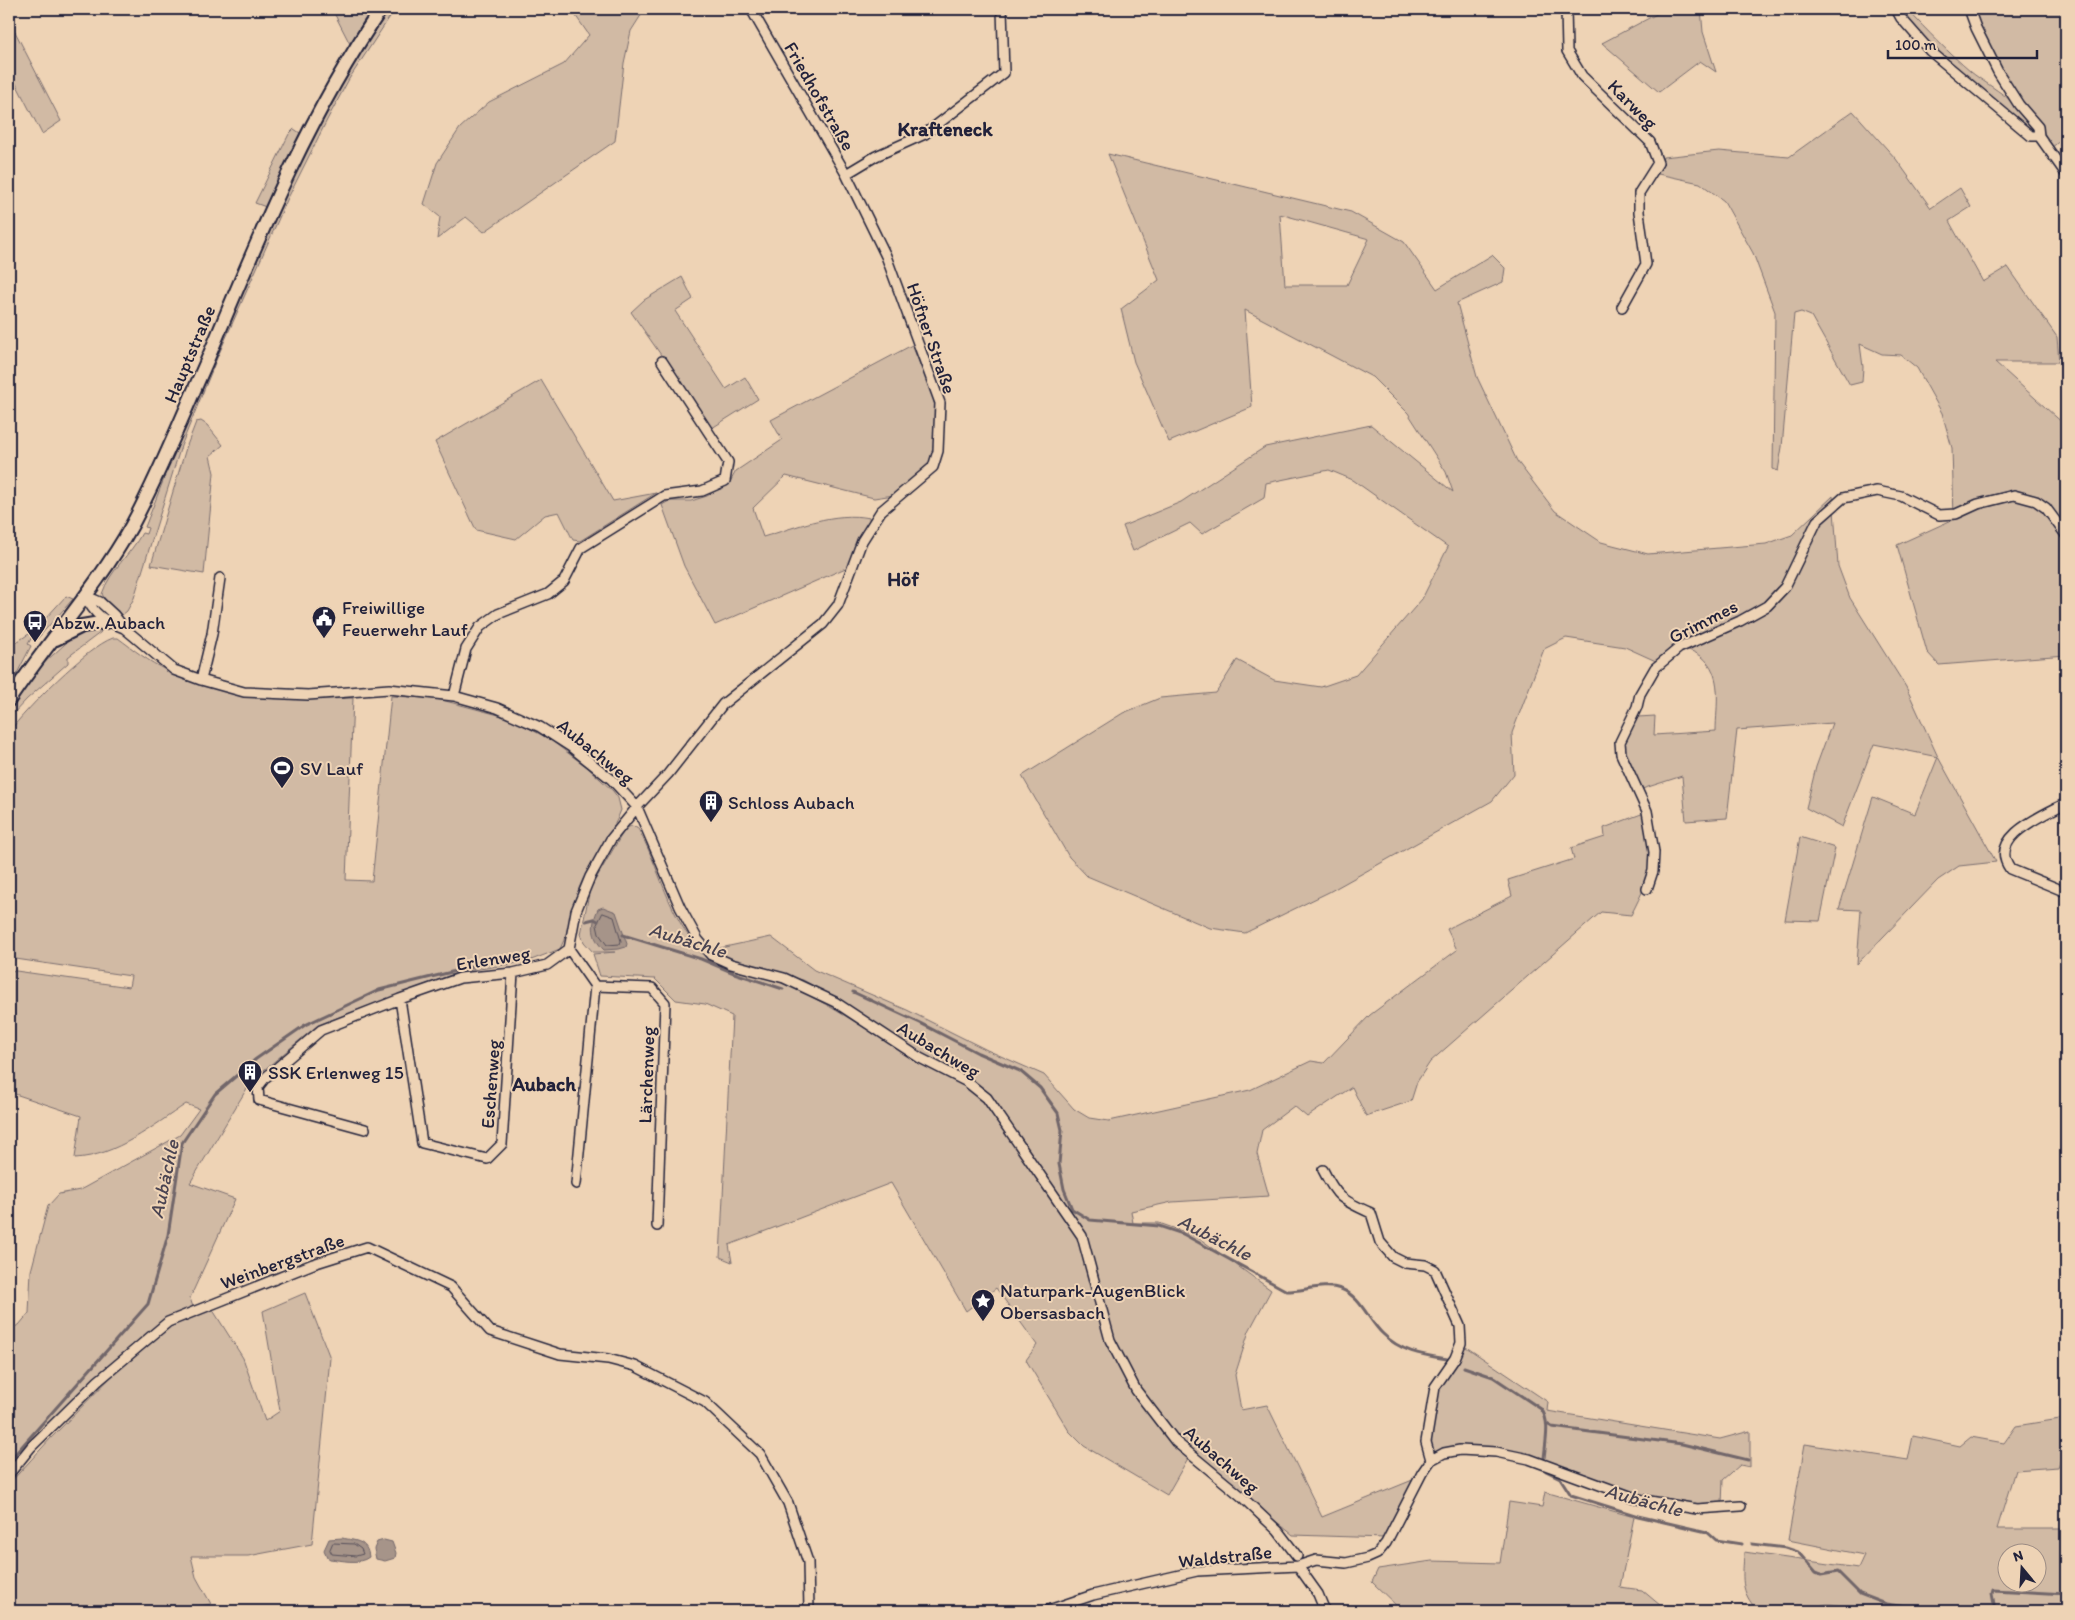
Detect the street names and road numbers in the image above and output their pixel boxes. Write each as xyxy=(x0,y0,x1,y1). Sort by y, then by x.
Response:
street label: Friedhofstraße xyxy=(779,38,860,155)
street label: Karweg xyxy=(1603,75,1663,134)
street label: Höfner Straße xyxy=(902,280,961,397)
street label: Hauptstraße xyxy=(159,302,220,407)
street label: Grimmes xyxy=(1665,594,1742,649)
street label: Aubachweg xyxy=(553,713,639,790)
street label: Erlenweg xyxy=(454,941,532,976)
street label: Aubachweg xyxy=(893,1016,984,1083)
street label: Lärchenweg xyxy=(633,1026,660,1124)
street label: Eschenweg xyxy=(476,1038,505,1129)
street label: Weinbergstraße xyxy=(217,1228,347,1295)
street label: Aubachweg xyxy=(1179,1420,1264,1499)
street label: Waldstraße xyxy=(1177,1540,1273,1573)

